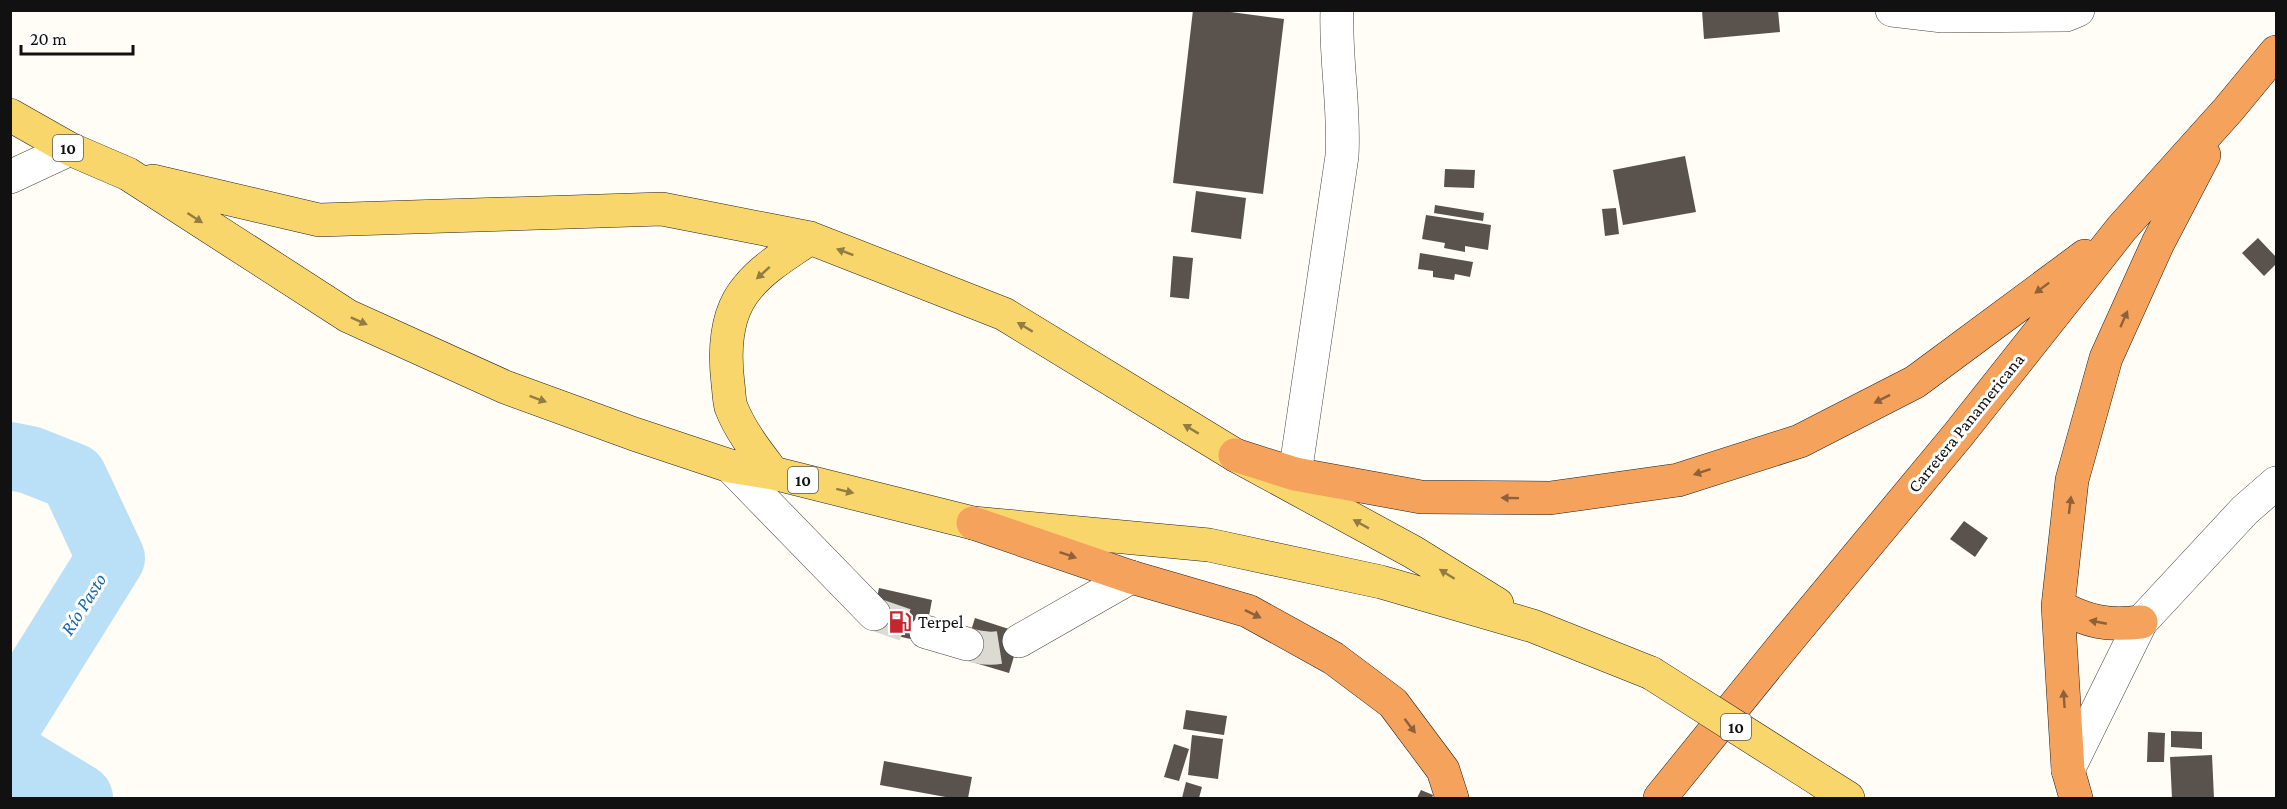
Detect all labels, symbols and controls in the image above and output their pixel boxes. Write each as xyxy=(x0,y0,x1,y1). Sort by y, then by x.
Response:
scale bar xyxy=(21,18,134,56)
text: 20 m xyxy=(30,29,67,49)
road number: 10 xyxy=(53,135,83,161)
one-way arrow xyxy=(186,212,203,223)
one-way arrow xyxy=(836,247,854,256)
one-way arrow xyxy=(755,266,770,280)
one-way arrow xyxy=(2034,282,2050,294)
one-way arrow xyxy=(2119,310,2128,327)
one-way arrow xyxy=(351,317,368,326)
one-way arrow xyxy=(1017,321,1033,332)
street label: Carretera Panamericana xyxy=(1904,349,2028,497)
one-way arrow xyxy=(1873,394,1890,404)
one-way arrow xyxy=(529,395,547,405)
one-way arrow xyxy=(1183,423,1199,434)
road number: 10 xyxy=(788,467,818,493)
one-way arrow xyxy=(1693,468,1711,477)
one-way arrow xyxy=(836,487,854,496)
one-way arrow xyxy=(1500,493,1519,503)
one-way arrow xyxy=(2065,496,2074,515)
one-way arrow xyxy=(1352,519,1369,529)
one-way arrow xyxy=(1059,551,1077,561)
one-way arrow xyxy=(1439,568,1455,579)
water label: Río Pasto xyxy=(56,569,110,639)
fuel station icon: Terpel xyxy=(887,609,913,635)
one-way arrow xyxy=(1245,610,1262,619)
place label: Terpel xyxy=(918,612,964,632)
one-way arrow xyxy=(2088,617,2107,626)
one-way arrow xyxy=(2059,690,2068,709)
road number: 10 xyxy=(1721,714,1751,740)
one-way arrow xyxy=(1404,719,1416,734)

